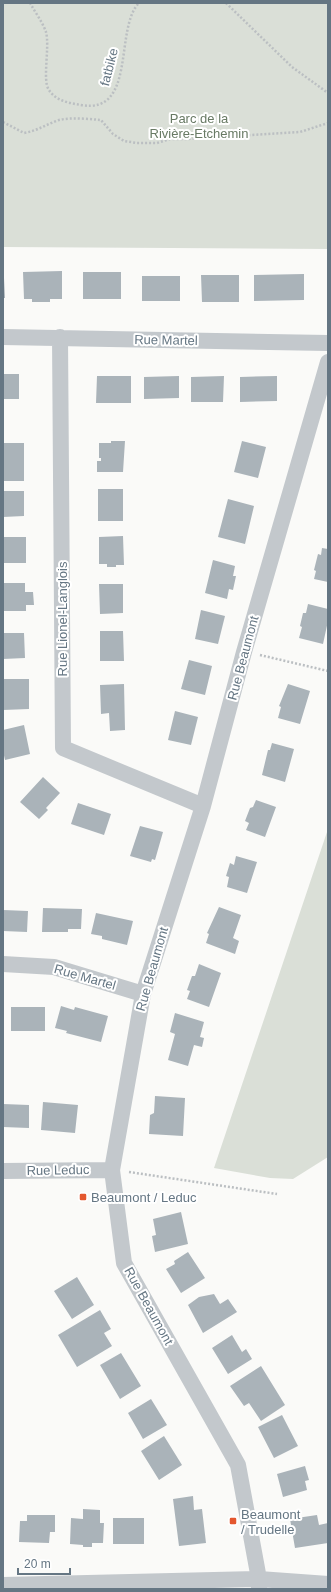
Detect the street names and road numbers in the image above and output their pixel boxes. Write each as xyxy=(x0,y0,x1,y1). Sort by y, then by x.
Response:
street label: fatbike xyxy=(97,47,121,87)
street label: Rue Martel xyxy=(134,332,198,348)
street label: Rue Lionel-Langlois xyxy=(55,561,70,676)
street label: Rue Beaumont xyxy=(225,614,262,702)
street label: Rue Beaumont xyxy=(133,925,171,1013)
street label: Rue Martel xyxy=(52,961,118,993)
street label: Rue Leduc xyxy=(26,1162,90,1178)
street label: Rue Beaumont xyxy=(121,1264,177,1348)

